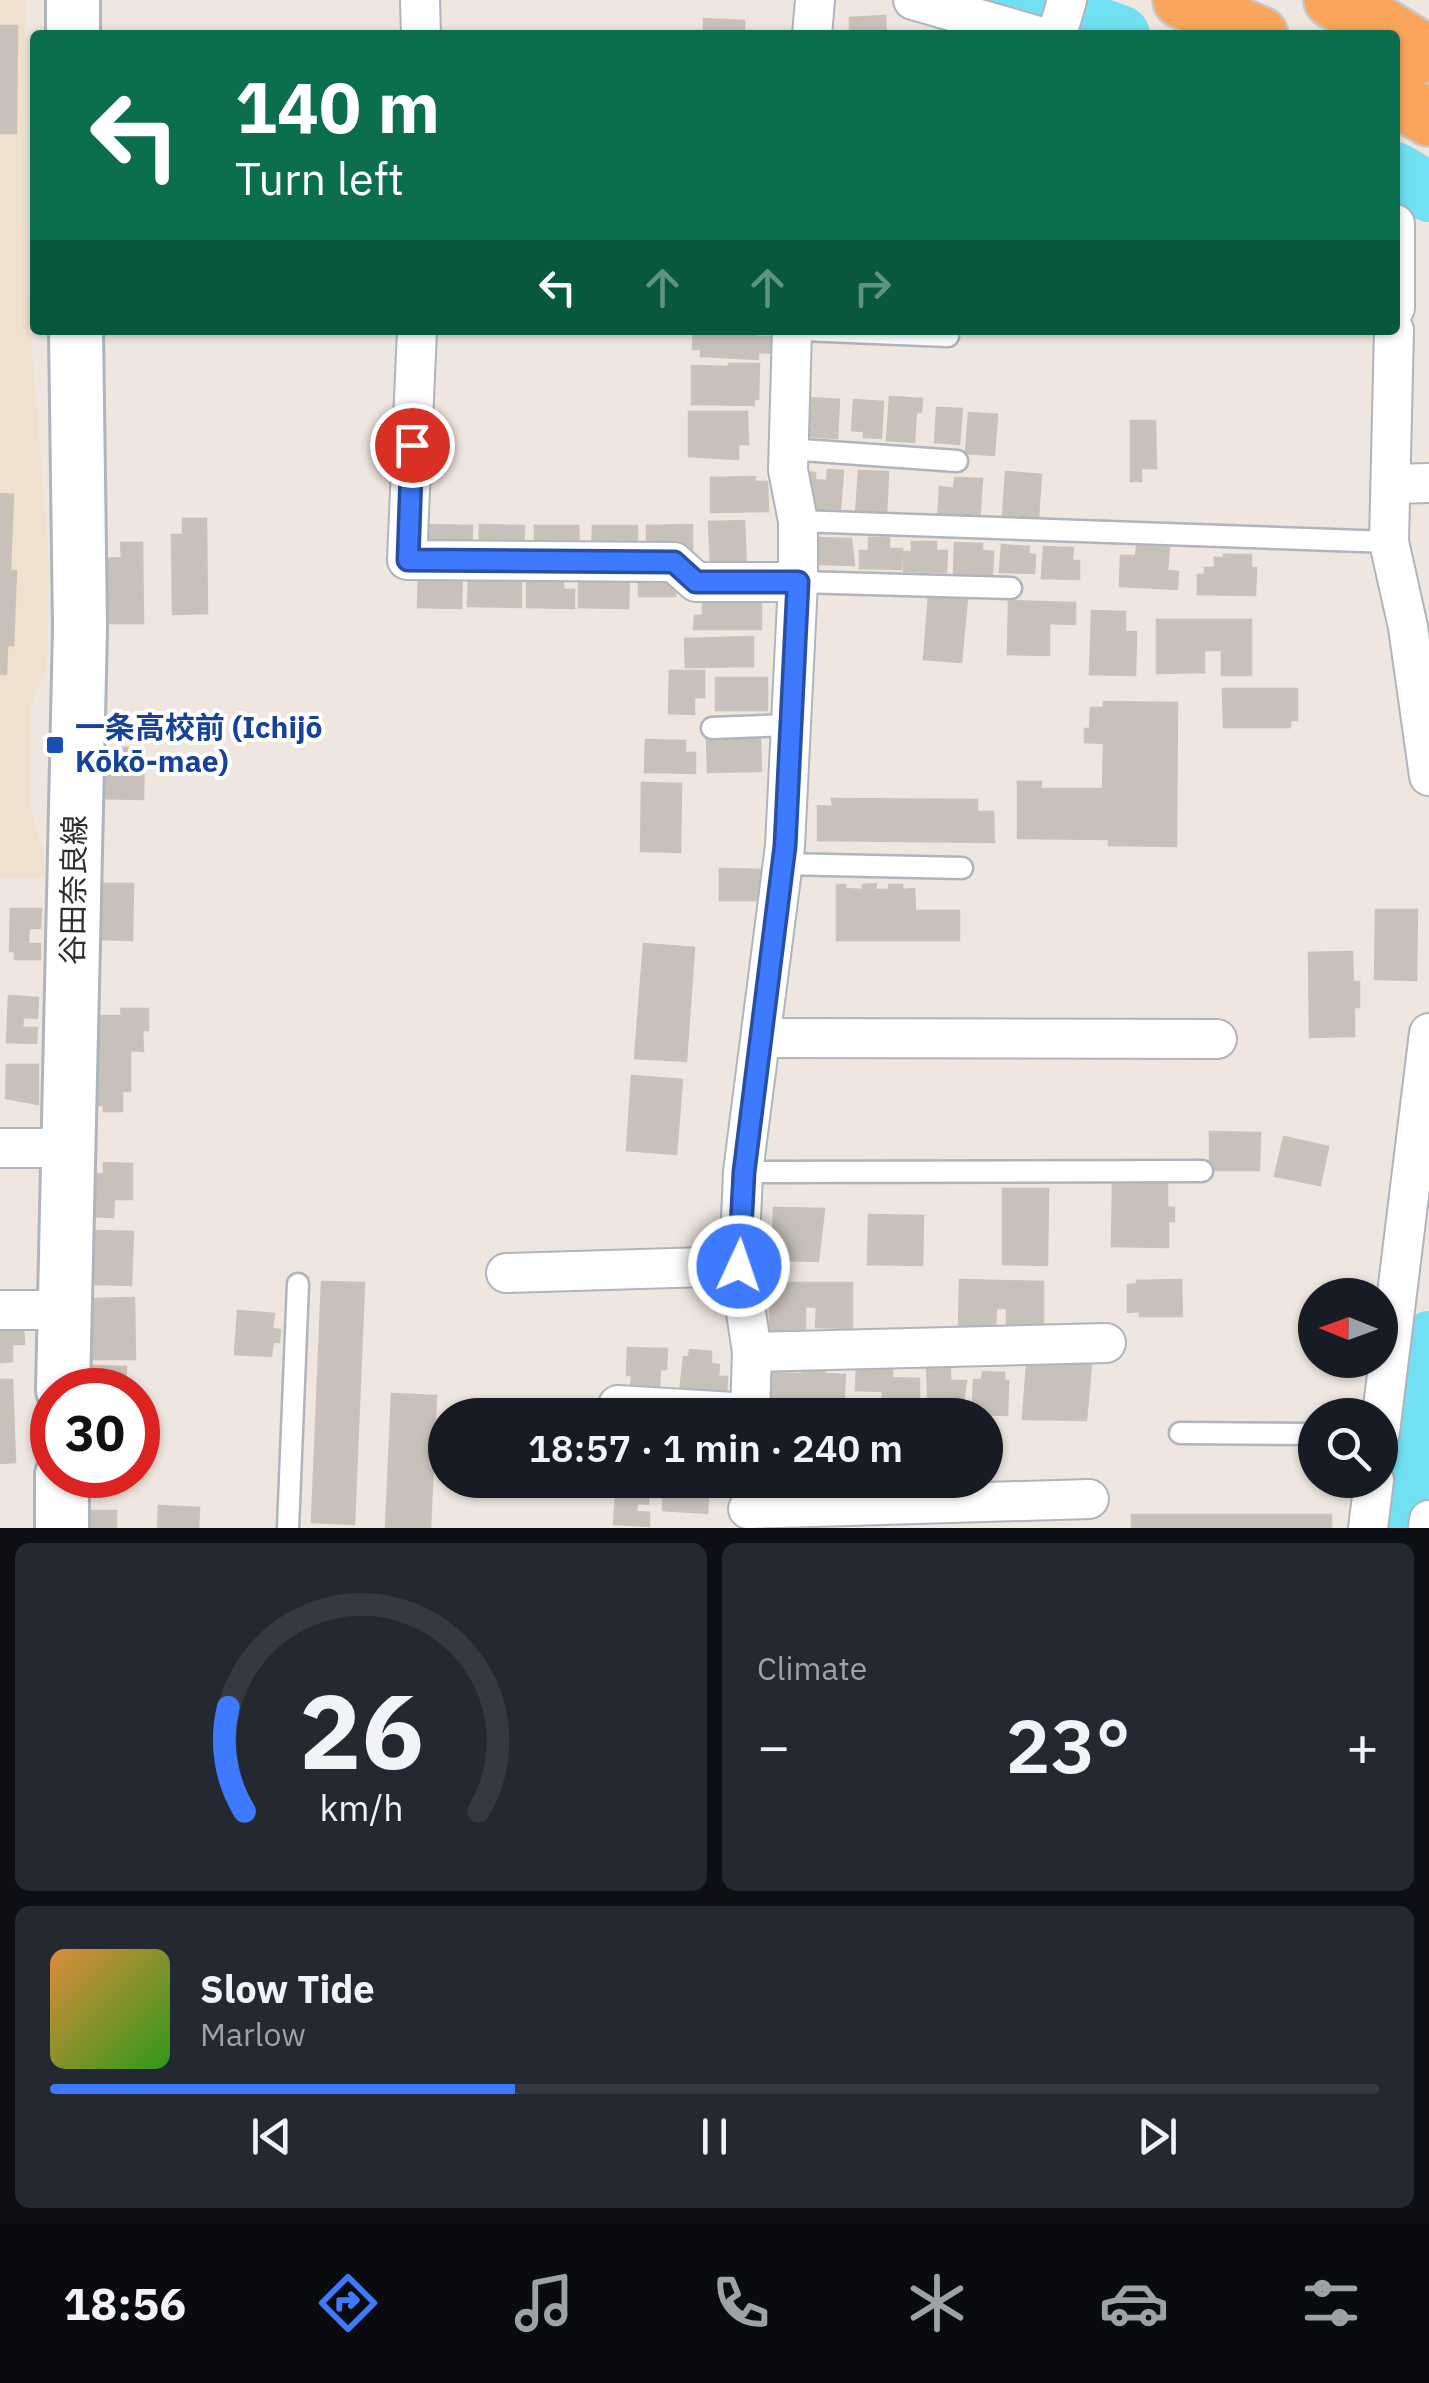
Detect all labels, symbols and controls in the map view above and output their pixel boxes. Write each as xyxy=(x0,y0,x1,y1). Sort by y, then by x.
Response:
text: 140 m xyxy=(235,61,440,152)
icon: left xyxy=(70,70,200,200)
text: Turn left xyxy=(235,149,404,207)
icon: left xyxy=(530,260,585,315)
icon: ahead xyxy=(635,260,690,315)
icon: ahead xyxy=(740,260,795,315)
icon: right xyxy=(845,260,900,315)
pin xyxy=(370,403,455,488)
icon: arrive xyxy=(385,418,440,473)
place label: 一条高校前 (Ichijō Kōkō-mae) xyxy=(75,707,323,780)
marker: 一条高校前 (Ichijō Kōkō-mae) xyxy=(44,734,66,756)
street label: 谷田奈良線 xyxy=(52,815,93,965)
position arrow xyxy=(687,1214,791,1318)
north arrow xyxy=(1298,1278,1398,1378)
map controls xyxy=(1298,1278,1398,1498)
speed limit sign: 30 xyxy=(30,1368,160,1498)
button: search xyxy=(1298,1398,1398,1498)
text: 18:57 · 1 min · 240 m xyxy=(528,1423,903,1472)
text: Climate xyxy=(757,1647,867,1689)
text: 26 xyxy=(299,1662,423,1798)
text: 23° xyxy=(1005,1696,1131,1794)
text: − xyxy=(757,1710,790,1781)
text: + xyxy=(1346,1710,1379,1781)
text: km/h xyxy=(319,1784,403,1831)
text: Slow Tide xyxy=(200,1964,375,2013)
text: Marlow xyxy=(200,2013,306,2055)
icon: previous xyxy=(244,2109,299,2164)
icon: pause xyxy=(687,2109,742,2164)
icon: next xyxy=(1130,2109,1185,2164)
icon: directions xyxy=(313,2268,383,2338)
icon: music xyxy=(509,2268,579,2338)
icon: phone xyxy=(706,2268,776,2338)
icon: climate xyxy=(902,2268,972,2338)
icon: car xyxy=(1099,2268,1169,2338)
icon: filters xyxy=(1296,2268,1366,2338)
text: 18:56 xyxy=(63,2274,186,2332)

